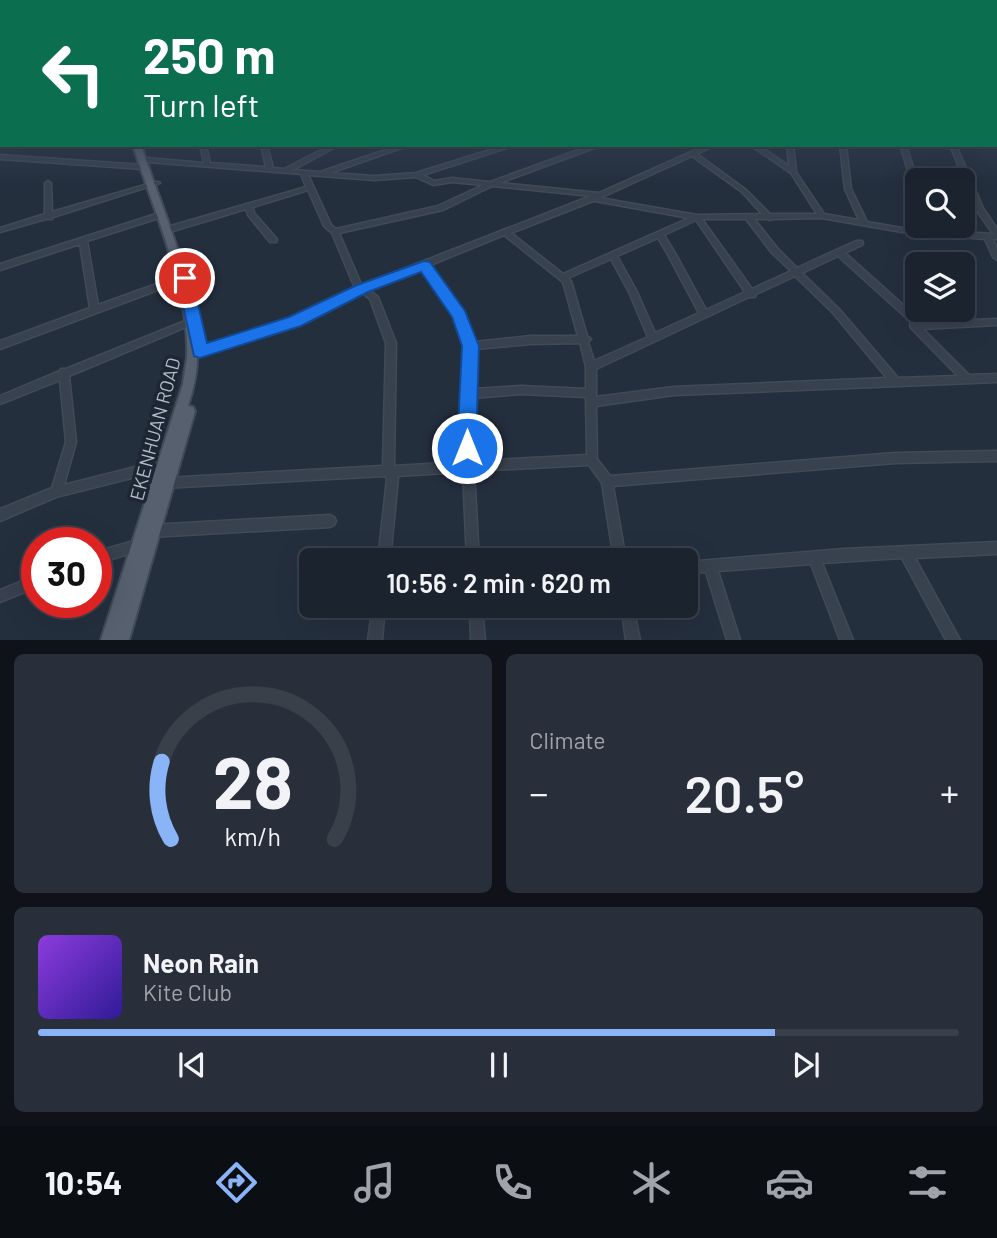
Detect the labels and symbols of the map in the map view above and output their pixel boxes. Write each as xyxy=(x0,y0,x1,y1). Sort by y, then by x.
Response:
pin xyxy=(155,248,215,308)
street label: EKENHUAN ROAD xyxy=(124,355,185,503)
position arrow xyxy=(430,411,504,485)
speed limit sign: 30 xyxy=(21,527,112,618)

